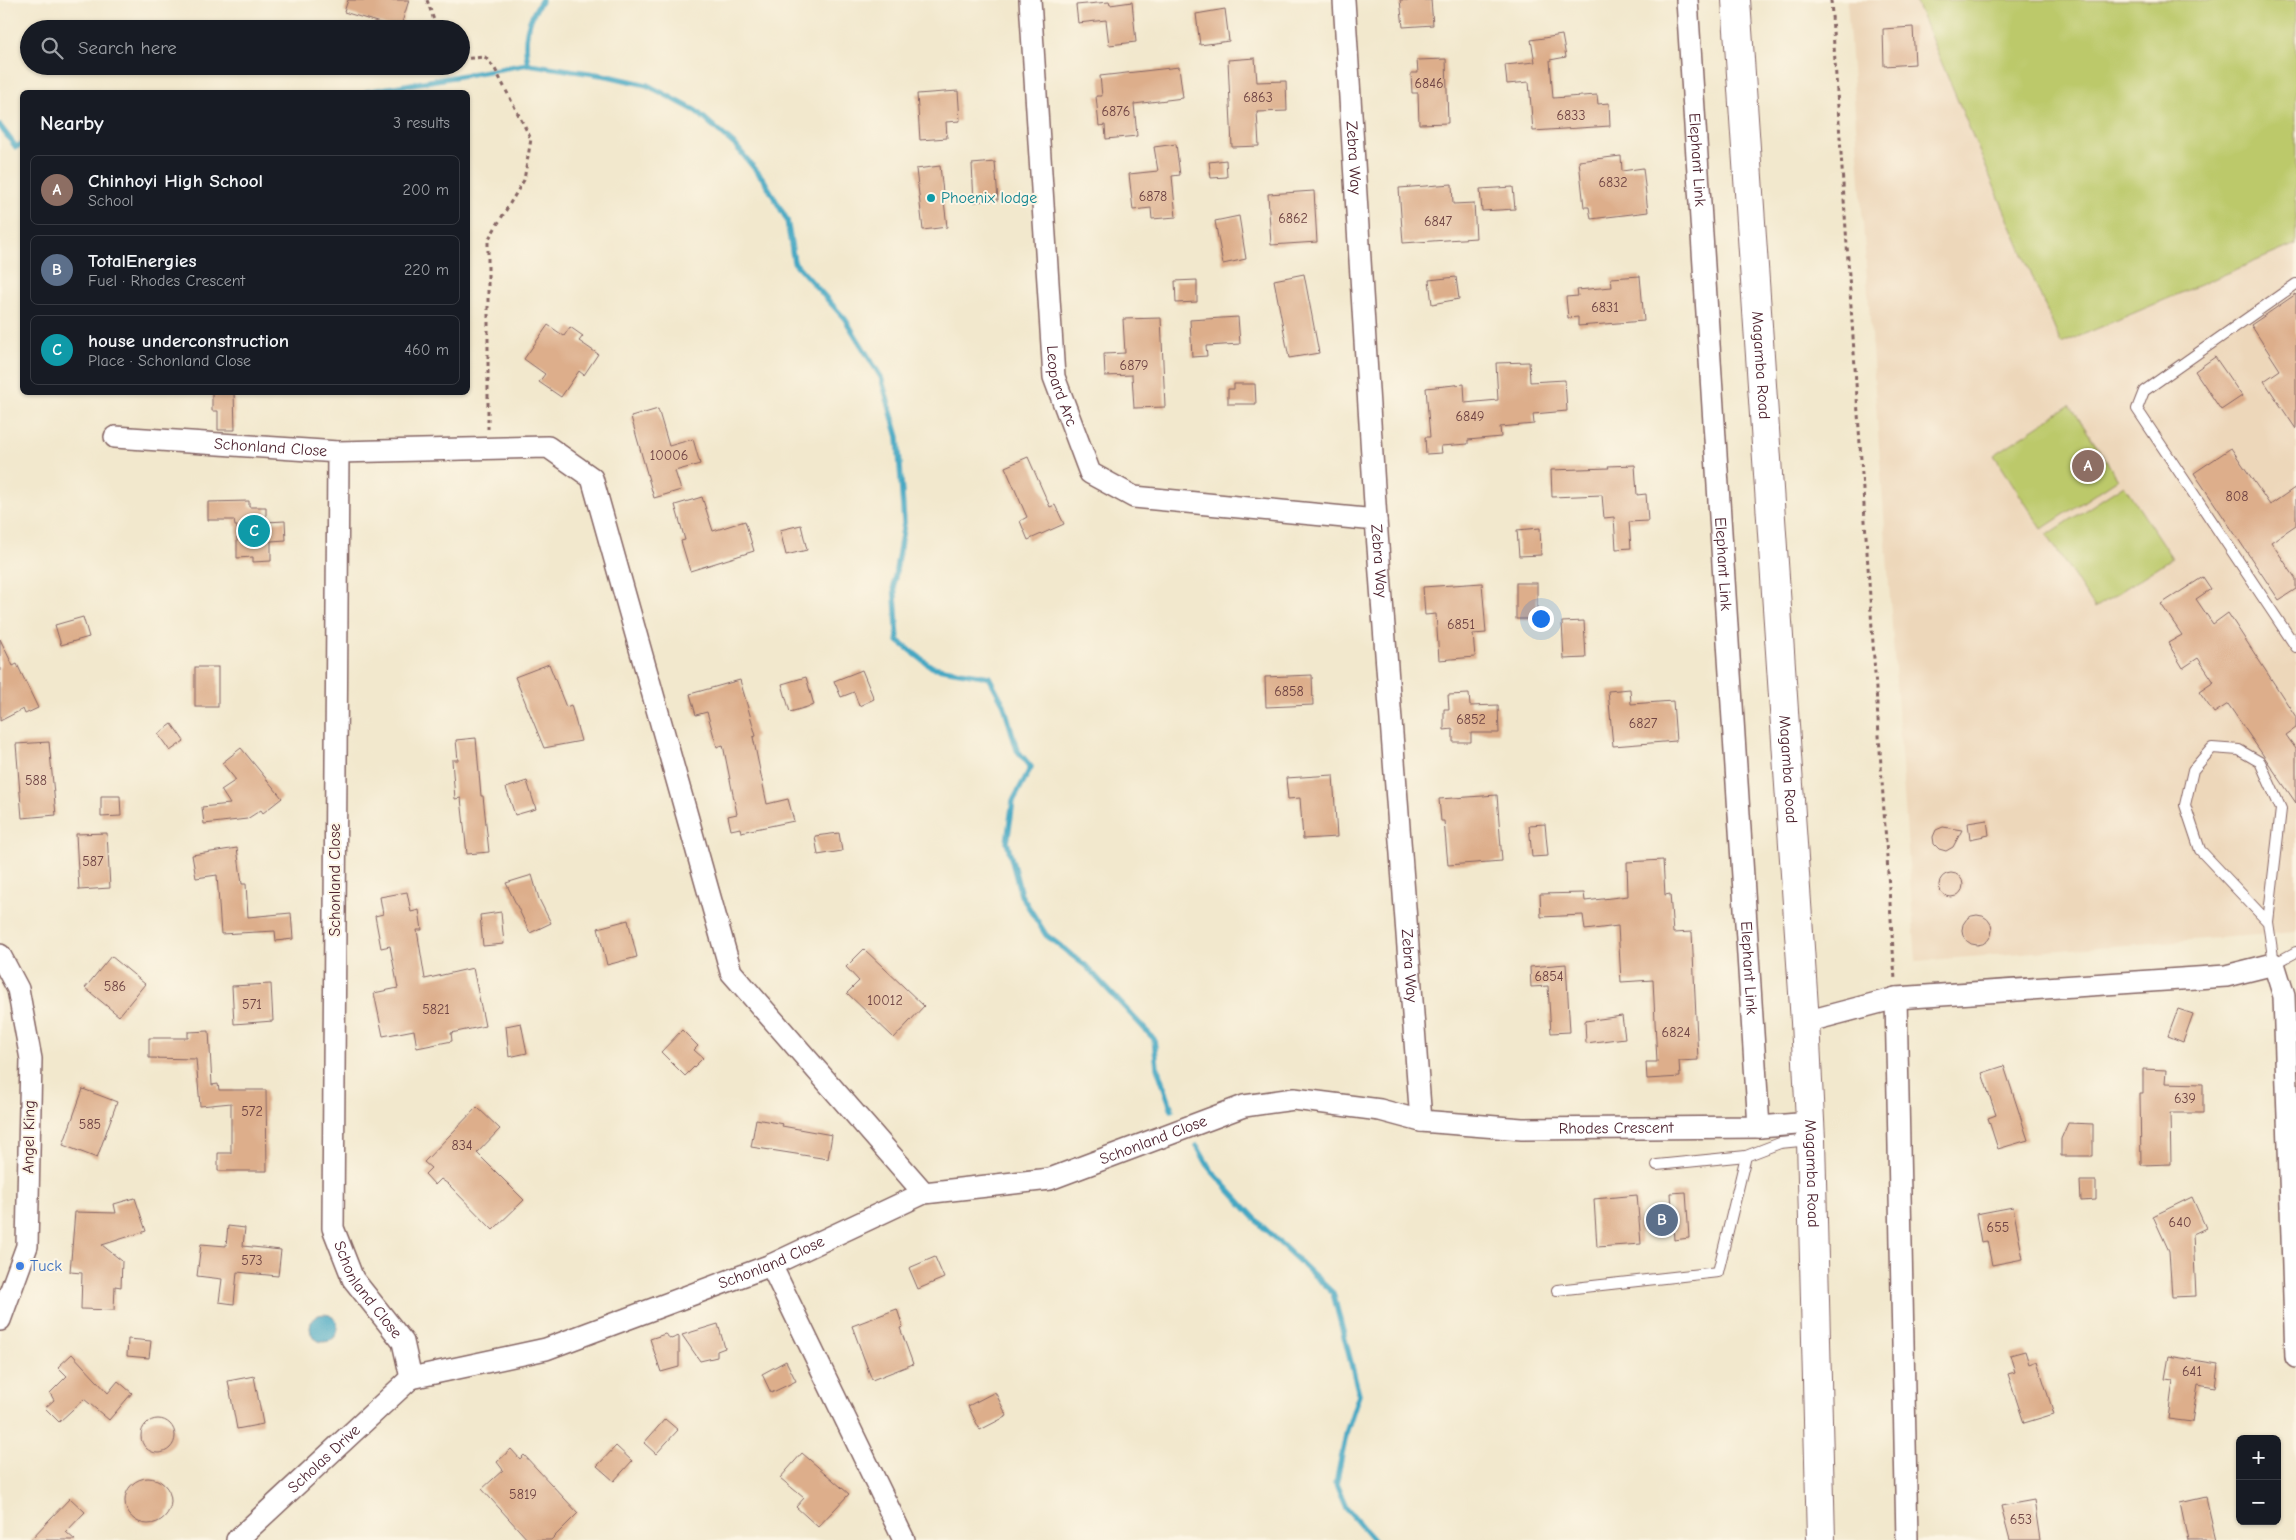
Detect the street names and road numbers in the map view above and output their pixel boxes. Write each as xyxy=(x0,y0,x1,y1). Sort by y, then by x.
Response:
street label: Elephant Link xyxy=(1685,112,1709,207)
street label: Zebra Way xyxy=(1342,120,1365,196)
street label: Magamba Road xyxy=(1748,310,1773,420)
street label: Leopard Arc xyxy=(1043,345,1081,429)
street label: Schonland Close xyxy=(214,435,328,460)
street label: Elephant Link xyxy=(1711,517,1735,611)
street label: Zebra Way xyxy=(1367,523,1391,599)
street label: Magamba Road xyxy=(1775,715,1801,824)
street label: Schonland Close xyxy=(326,823,344,937)
street label: Elephant Link xyxy=(1737,921,1761,1016)
street label: Zebra Way xyxy=(1398,928,1421,1004)
street label: Angel King xyxy=(19,1100,39,1174)
street label: Schonland Close xyxy=(1097,1112,1209,1169)
street label: Rhodes Crescent xyxy=(1559,1119,1674,1138)
street label: Magamba Road xyxy=(1801,1119,1822,1228)
street label: Schonland Close xyxy=(716,1232,827,1293)
street label: Schonland Close xyxy=(330,1239,406,1342)
street label: Scholas Drive xyxy=(284,1421,364,1497)

